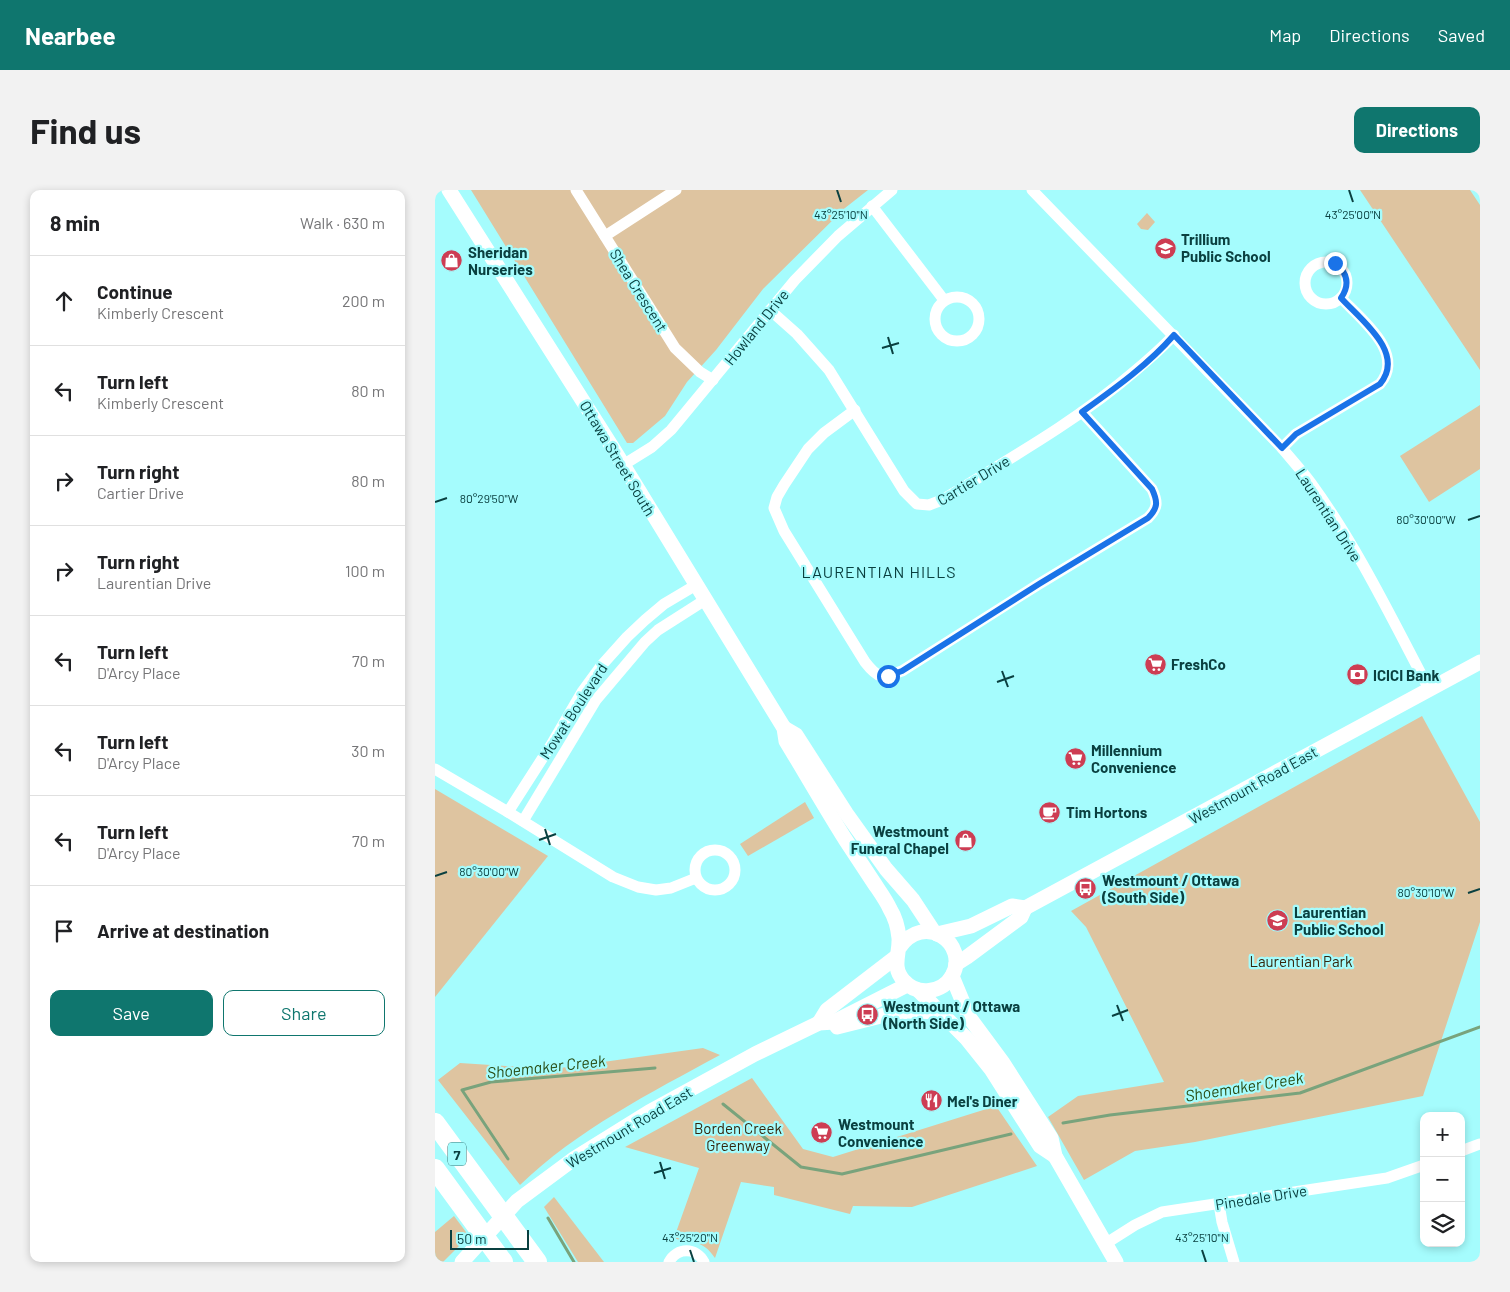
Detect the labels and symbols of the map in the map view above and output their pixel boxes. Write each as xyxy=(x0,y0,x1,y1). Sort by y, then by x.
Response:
text: 43°25'10"N xyxy=(814,207,868,221)
text: 43°25'00"N xyxy=(1325,207,1381,221)
place label: Trillium Public School xyxy=(1181,230,1271,265)
school or university icon: Trillium Public School xyxy=(1153,236,1177,260)
place label: Sheridan Nurseries xyxy=(468,243,533,278)
street label: Shea Crescent xyxy=(606,245,672,335)
shop icon: Sheridan Nurseries xyxy=(440,249,464,273)
route end xyxy=(1324,252,1347,275)
street label: Howland Drive xyxy=(720,285,792,369)
street label: Ottawa Street South xyxy=(576,397,660,519)
street label: Cartier Drive xyxy=(933,451,1013,509)
street label: Laurentian Drive xyxy=(1292,465,1366,565)
text: 80°29'50"W xyxy=(460,491,519,505)
text: 80°30'00"W xyxy=(1396,512,1456,526)
district label: LAURENTIAN HILLS xyxy=(801,562,957,581)
supermarket icon: FreshCo xyxy=(1143,652,1167,676)
place label: FreshCo xyxy=(1171,655,1226,673)
street label: Mowat Boulevard xyxy=(535,660,611,762)
bank icon: ICICI Bank xyxy=(1345,663,1369,687)
route start xyxy=(877,665,900,688)
place label: ICICI Bank xyxy=(1373,666,1439,684)
place label: Millennium Convenience xyxy=(1091,741,1176,776)
street label: Westmount Road East xyxy=(1186,742,1320,828)
supermarket icon: Millennium Convenience xyxy=(1063,747,1087,771)
cafe icon: Tim Hortons xyxy=(1038,800,1062,824)
place label: Tim Hortons xyxy=(1066,803,1148,821)
place label: Westmount Funeral Chapel xyxy=(851,822,949,857)
shop icon: Westmount Funeral Chapel xyxy=(953,828,977,852)
text: 80°30'00"W xyxy=(459,864,519,878)
place label: Westmount / Ottawa (South Side) xyxy=(1101,871,1239,906)
bus stop icon: Westmount / Ottawa (South Side) xyxy=(1074,877,1098,901)
text: 80°30'10"W xyxy=(1398,885,1455,899)
place label: Laurentian Public School xyxy=(1294,903,1384,938)
school or university icon: Laurentian Public School xyxy=(1266,909,1290,933)
park label: Laurentian Park xyxy=(1249,952,1353,970)
place label: Westmount / Ottawa (North Side) xyxy=(882,997,1020,1032)
bus stop icon: Westmount / Ottawa (North Side) xyxy=(855,1003,879,1027)
water label: Shoemaker Creek xyxy=(486,1050,606,1082)
water label: Shoemaker Creek xyxy=(1184,1067,1305,1105)
street label: Westmount Road East xyxy=(563,1082,695,1172)
restaurant icon: Mel's Diner xyxy=(919,1089,943,1113)
place label: Mel's Diner xyxy=(947,1092,1018,1110)
place label: Westmount Convenience xyxy=(838,1115,923,1150)
park label: Borden Creek Greenway xyxy=(694,1119,783,1154)
supermarket icon: Westmount Convenience xyxy=(810,1121,834,1145)
road number: 7 xyxy=(448,1142,466,1166)
street label: Pinedale Drive xyxy=(1214,1181,1308,1213)
scale bar xyxy=(450,1227,529,1250)
text: 43°25'20"N xyxy=(662,1230,718,1244)
text: 43°25'10"N xyxy=(1175,1230,1229,1244)

